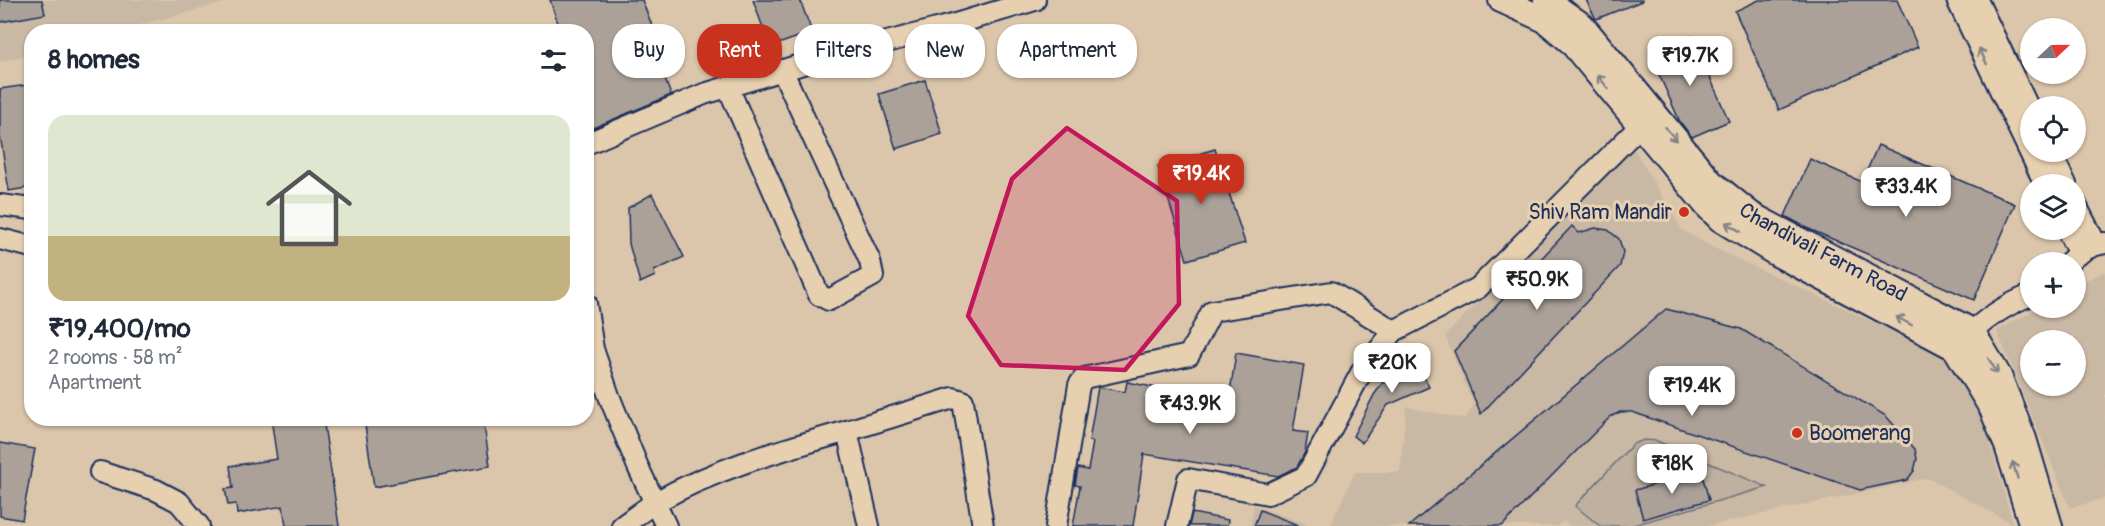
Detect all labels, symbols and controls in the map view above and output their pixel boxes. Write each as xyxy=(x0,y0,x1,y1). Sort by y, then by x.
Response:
north arrow xyxy=(2020,18,2086,84)
map controls xyxy=(2020,18,2086,396)
chip: Buy xyxy=(612,24,685,78)
chip: Rent xyxy=(697,24,782,78)
chip: Filters xyxy=(794,24,893,78)
chip: New xyxy=(905,24,985,78)
chip: Apartment xyxy=(997,24,1137,78)
pin: ₹19.7K xyxy=(1641,36,1739,87)
text: ₹19.7K xyxy=(1661,43,1719,68)
text: 8 homes xyxy=(48,44,140,76)
icon: filters xyxy=(537,44,570,77)
one-way arrow xyxy=(1977,48,1989,66)
one-way arrow xyxy=(1597,74,1610,90)
button: locate xyxy=(2020,96,2086,162)
one-way arrow xyxy=(1664,126,1677,142)
icon: home xyxy=(255,154,363,262)
pin: ₹19.4K xyxy=(1152,154,1250,205)
text: ₹19.4K xyxy=(1172,161,1230,186)
pin: ₹33.4K xyxy=(1857,167,1955,218)
text: ₹33.4K xyxy=(1875,174,1937,199)
button: layers xyxy=(2020,174,2086,240)
street label: Chandivali Farm Road xyxy=(1733,197,1912,308)
place label: Shiv Ram Mandir xyxy=(1529,199,1672,226)
marker: Shiv Ram Mandir xyxy=(1677,205,1691,219)
one-way arrow xyxy=(1725,220,1742,232)
button: + xyxy=(2020,252,2086,318)
pin: ₹50.9K xyxy=(1488,260,1586,311)
text: ₹50.9K xyxy=(1505,267,1569,292)
text: ₹19,400/mo xyxy=(48,313,191,345)
one-way arrow xyxy=(1895,314,1913,326)
button: − xyxy=(2020,330,2086,396)
pin: ₹20K xyxy=(1356,343,1428,394)
text: 2 rooms · 58 m² xyxy=(48,345,183,370)
text: ₹20K xyxy=(1368,350,1416,375)
one-way arrow xyxy=(1987,357,1999,374)
pin: ₹19.4K xyxy=(1643,366,1741,417)
text: Apartment xyxy=(48,370,141,395)
text: ₹19.4K xyxy=(1663,373,1721,398)
pin: ₹43.9K xyxy=(1141,384,1239,435)
text: ₹43.9K xyxy=(1159,391,1221,416)
place label: Boomerang xyxy=(1809,420,1911,447)
marker: Boomerang xyxy=(1790,426,1804,440)
pin: ₹18K xyxy=(1636,444,1708,495)
text: ₹18K xyxy=(1651,451,1693,476)
one-way arrow xyxy=(2008,461,2019,480)

